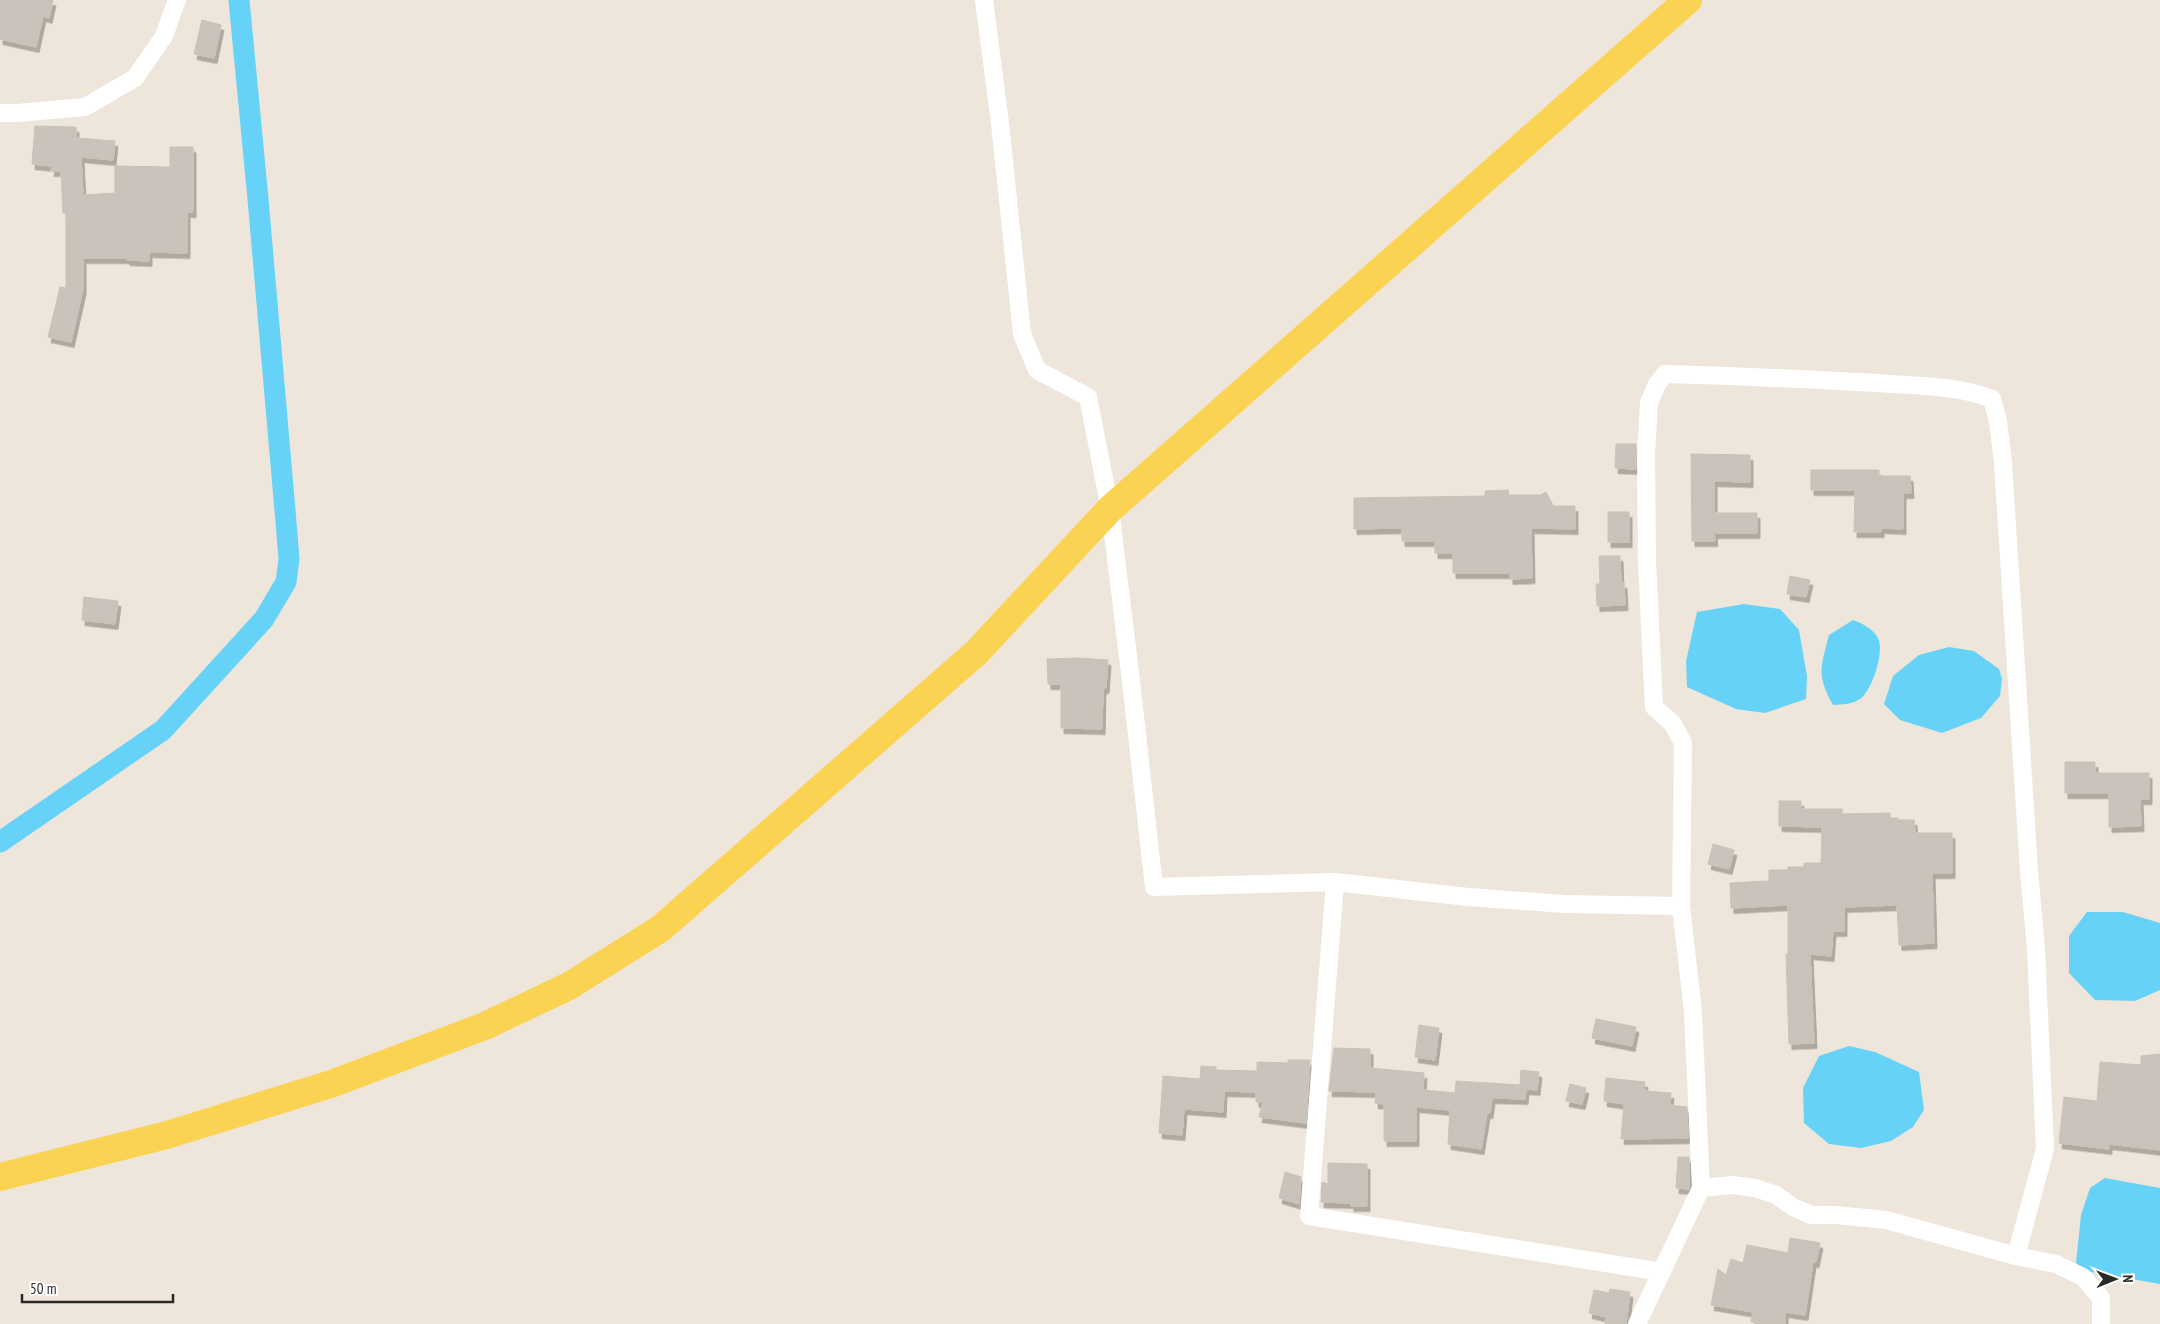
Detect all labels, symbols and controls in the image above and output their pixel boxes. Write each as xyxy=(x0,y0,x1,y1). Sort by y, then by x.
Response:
north arrow xyxy=(2090,1254,2140,1304)
scale bar xyxy=(22,1272,174,1304)
text: N xyxy=(2119,1275,2137,1283)
text: 50 m xyxy=(30,1279,56,1298)

